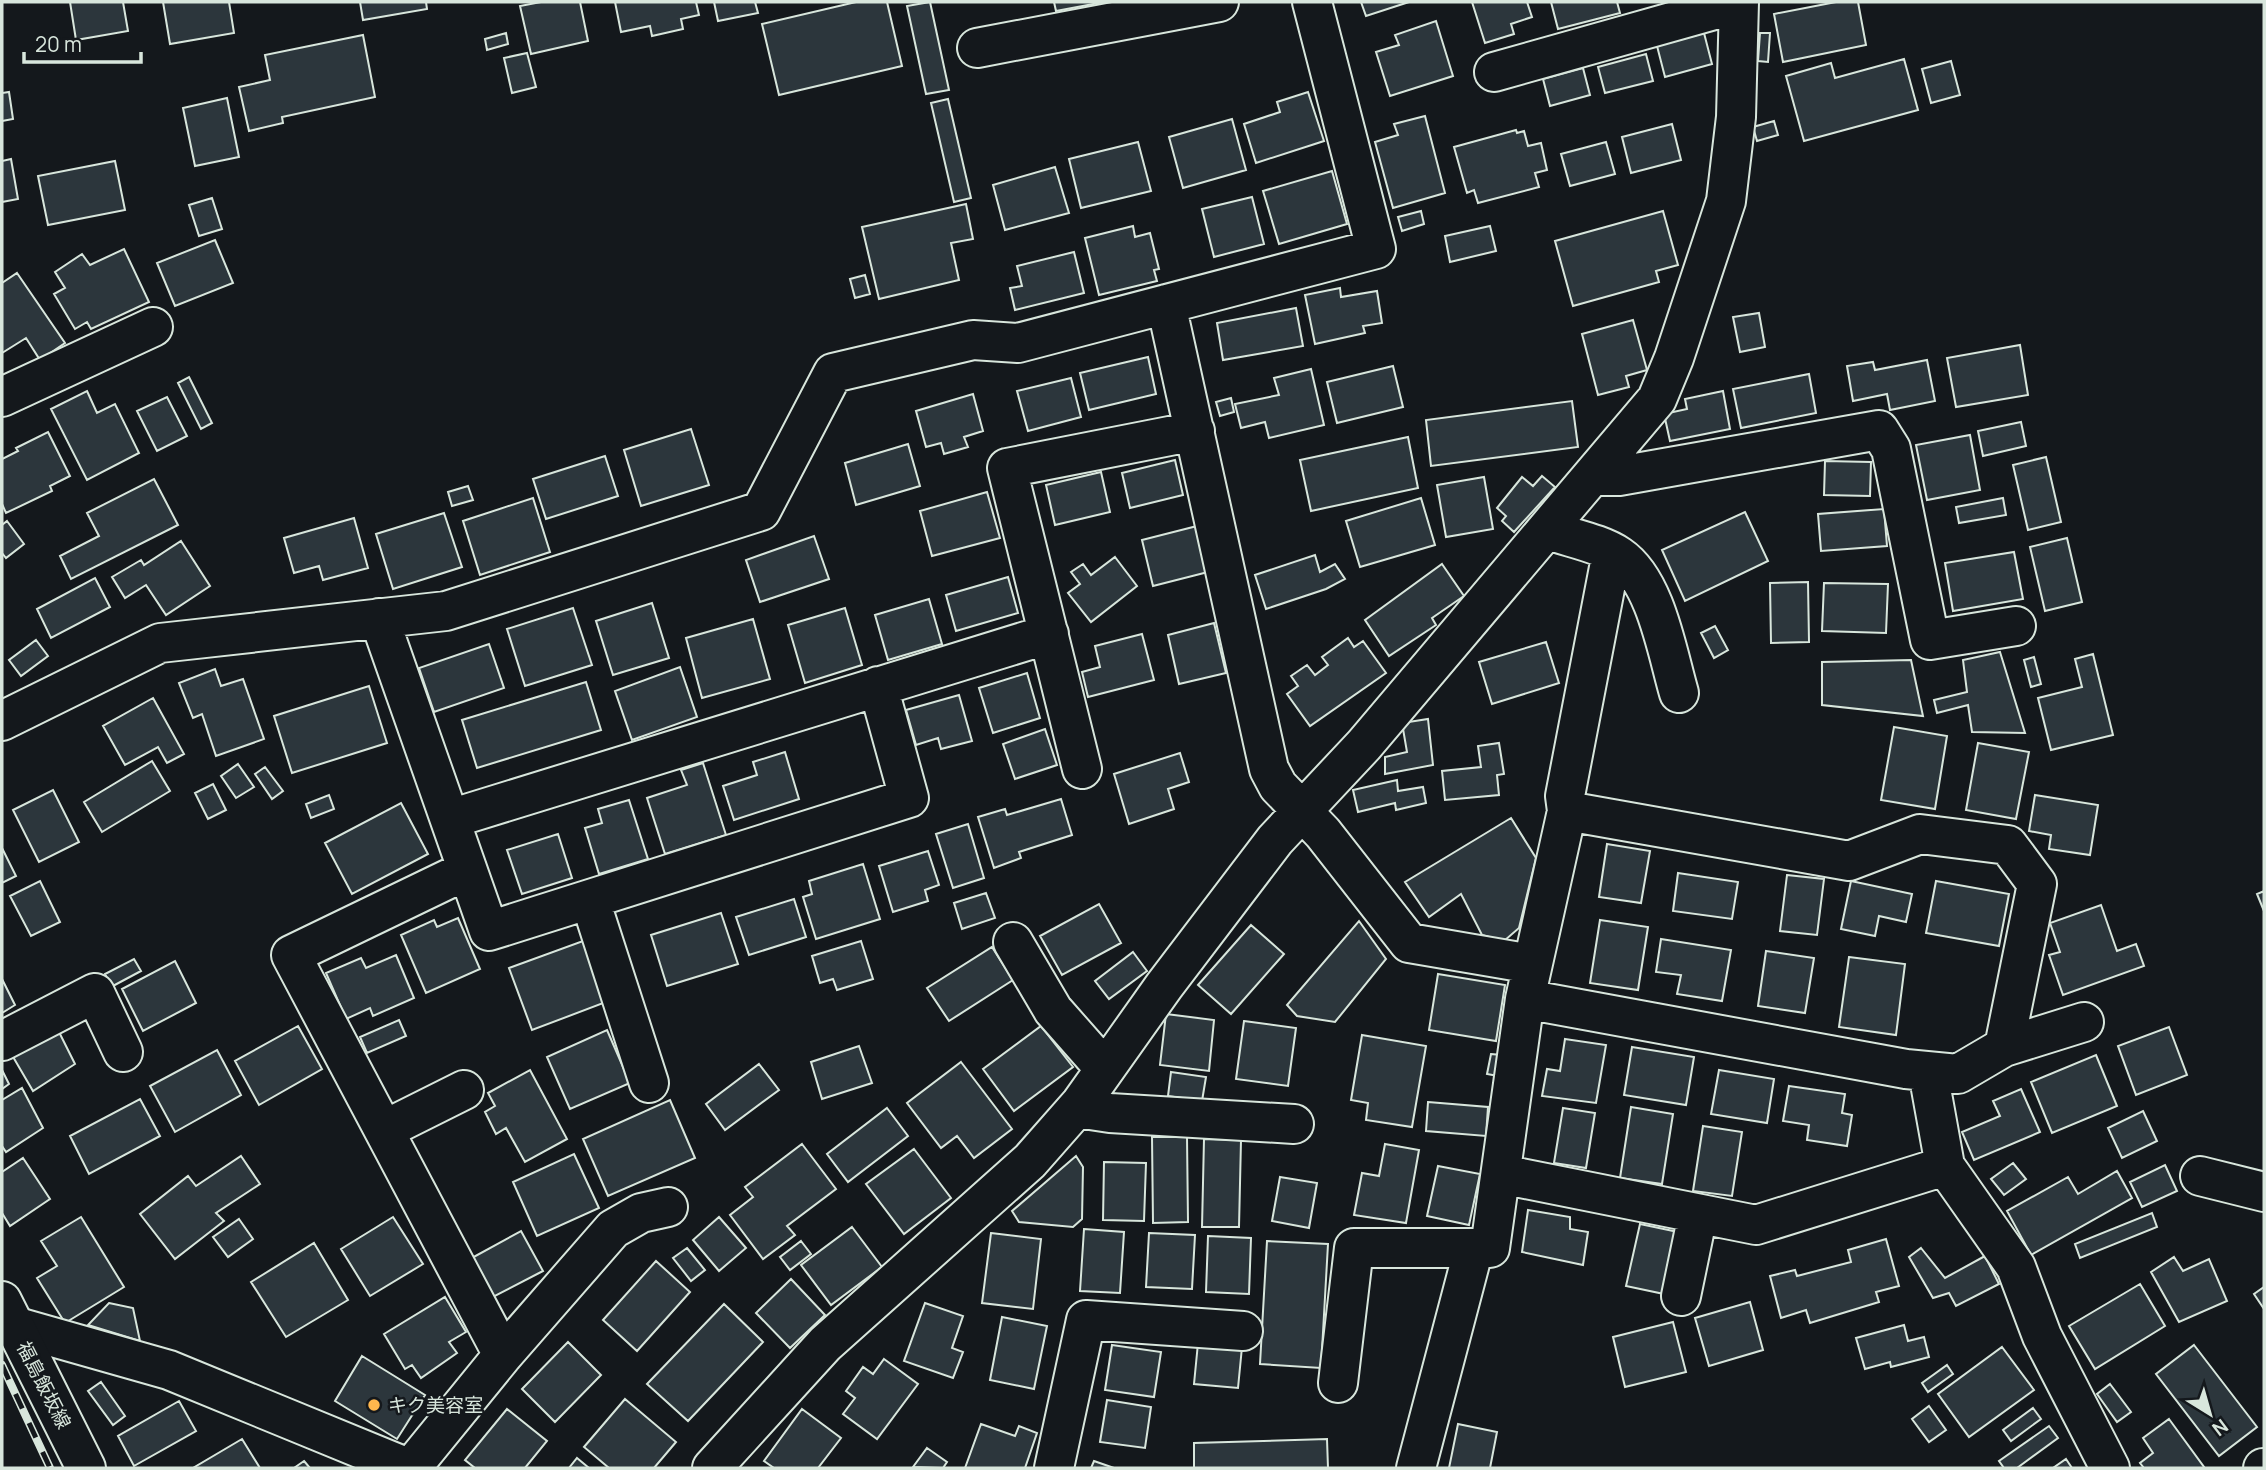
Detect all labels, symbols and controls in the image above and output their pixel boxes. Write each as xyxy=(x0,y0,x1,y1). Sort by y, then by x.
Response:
scale bar xyxy=(24,21,142,65)
text: 20 m xyxy=(35,30,82,58)
street label: 福島飯坂線 xyxy=(11,1337,77,1433)
north arrow xyxy=(2175,1379,2245,1449)
place label: キク美容室 xyxy=(388,1392,483,1418)
marker: キク美容室 xyxy=(366,1397,382,1413)
text: N xyxy=(2207,1413,2234,1442)

